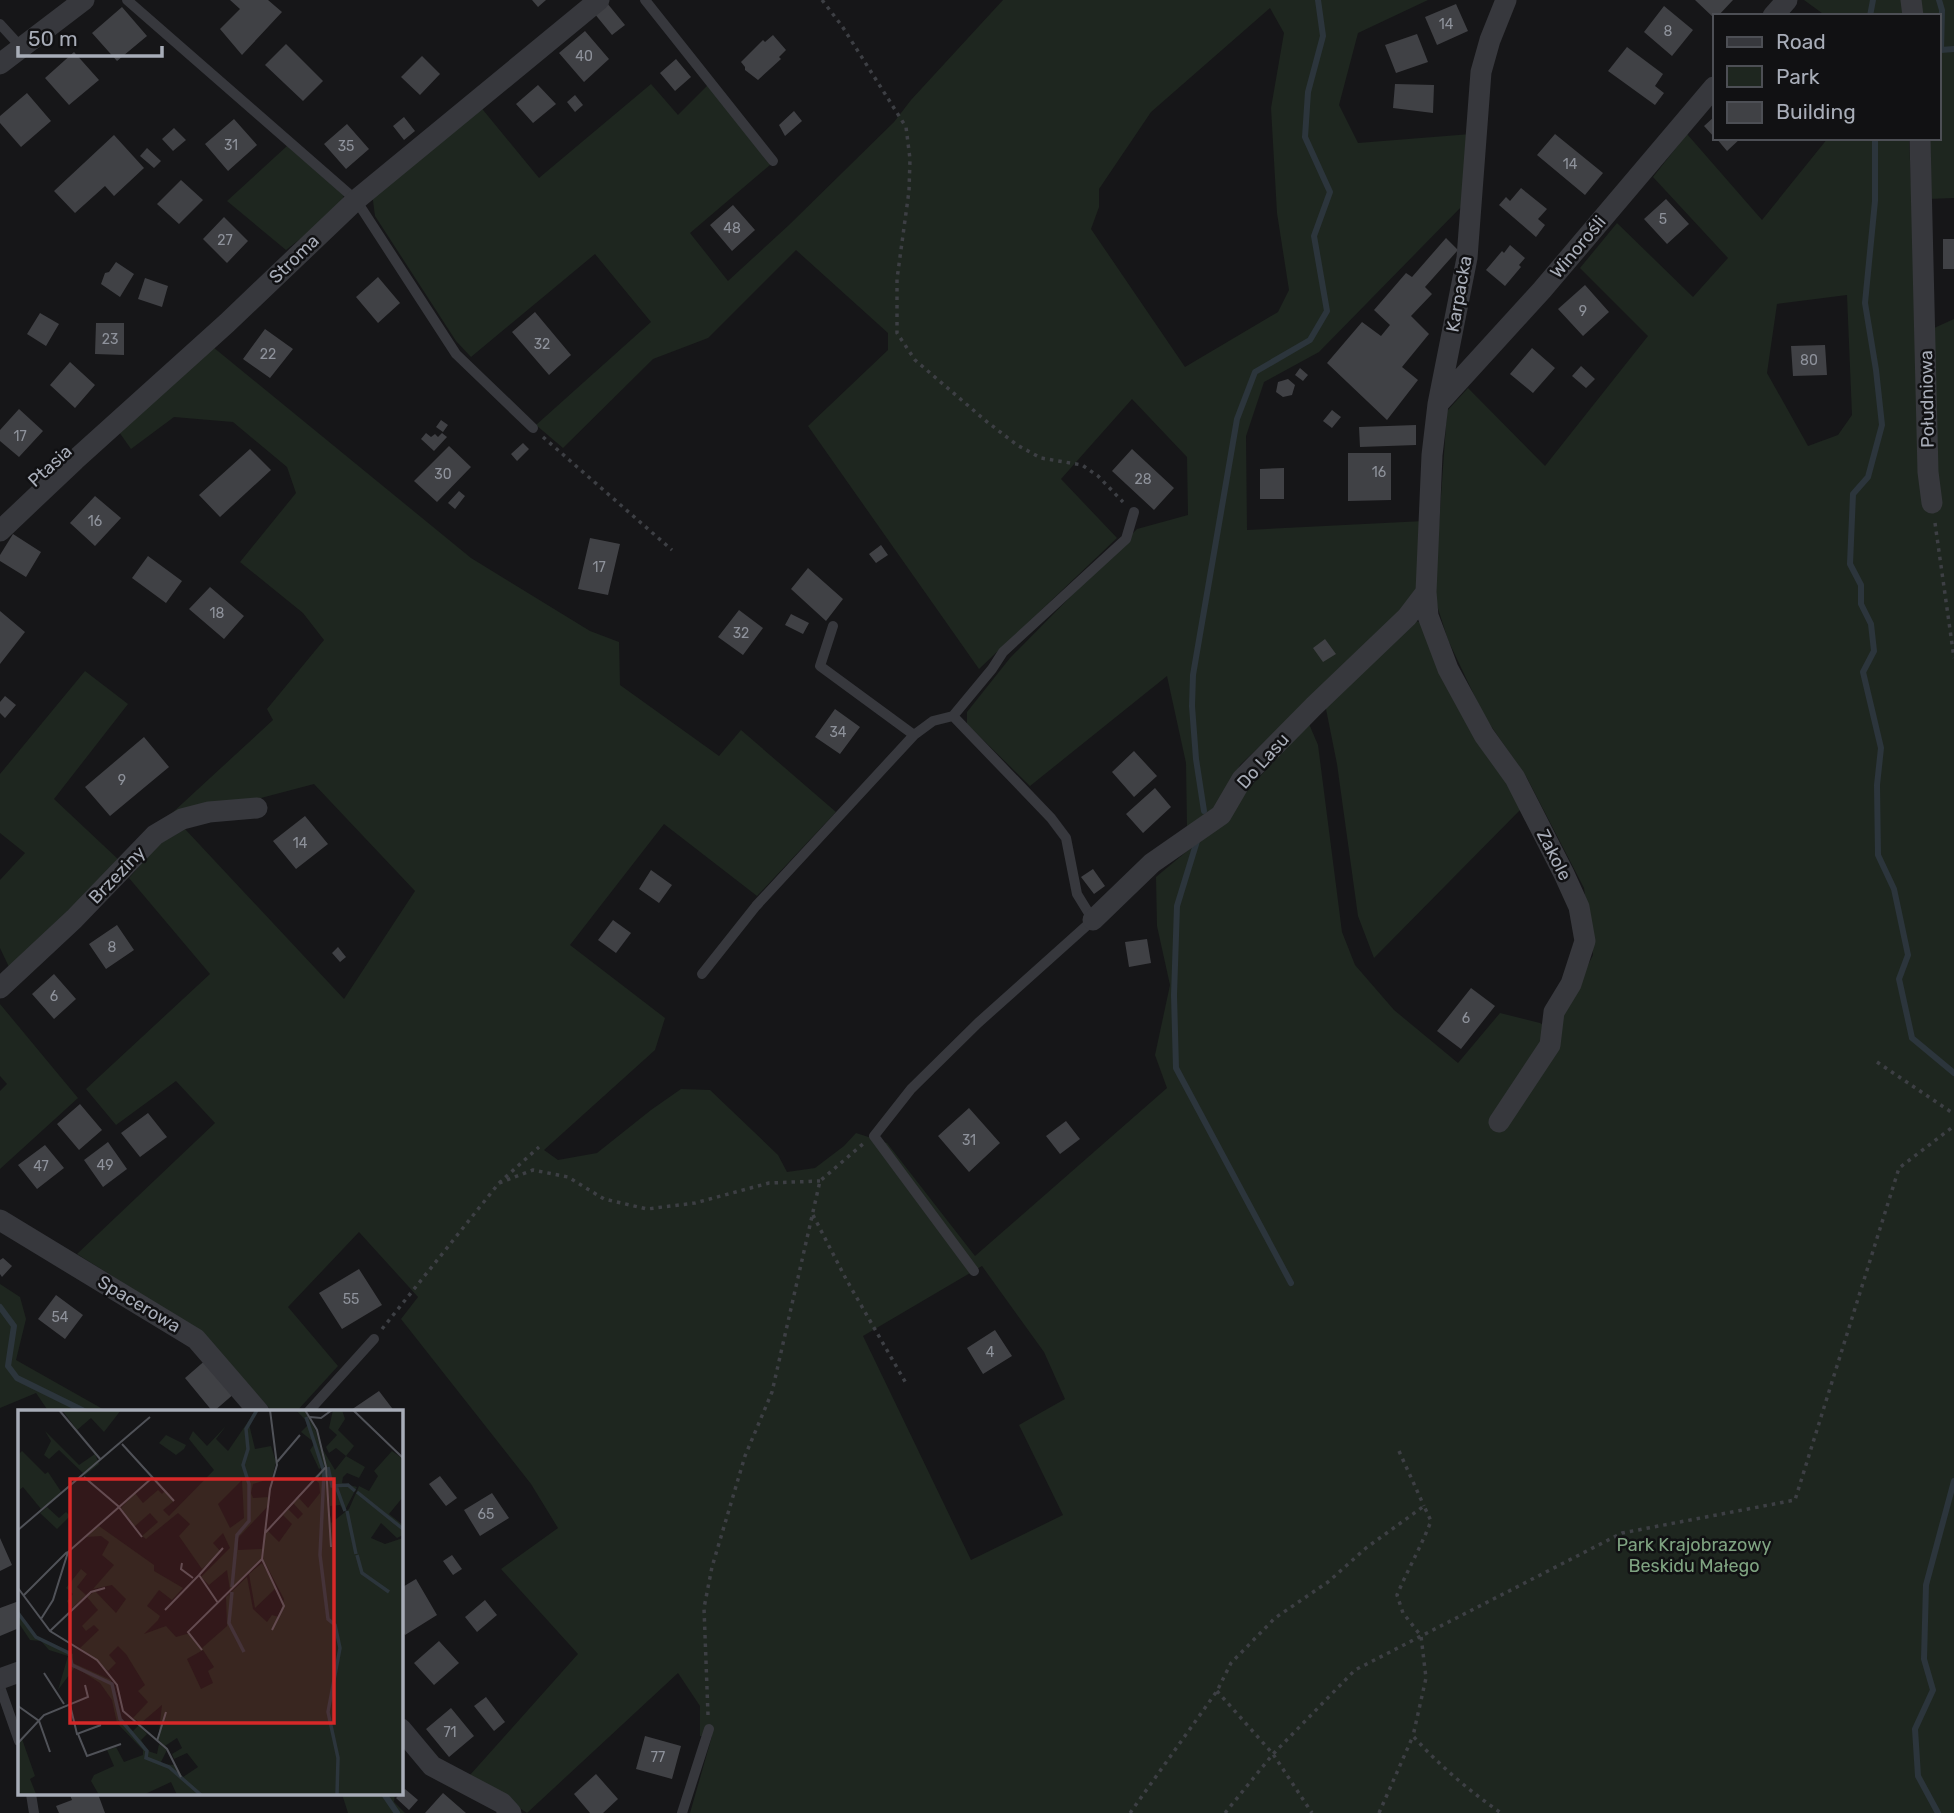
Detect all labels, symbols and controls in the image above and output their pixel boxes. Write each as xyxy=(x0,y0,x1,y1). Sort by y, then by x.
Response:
scale bar xyxy=(18,14,161,58)
legend xyxy=(1713,14,1940,140)
house number: 14 xyxy=(1439,16,1454,33)
house number: 8 xyxy=(1664,23,1673,40)
text: 50 m xyxy=(28,26,78,51)
text: Road xyxy=(1776,29,1826,54)
house number: 40 xyxy=(575,48,593,65)
text: Park xyxy=(1776,64,1820,89)
text: Building xyxy=(1776,99,1856,124)
house number: 31 xyxy=(224,137,238,154)
house number: 35 xyxy=(338,138,354,155)
house number: 14 xyxy=(1563,156,1578,173)
street label: Winorośli xyxy=(1545,211,1611,283)
house number: 5 xyxy=(1659,211,1667,228)
house number: 48 xyxy=(723,220,741,237)
street label: Stroma xyxy=(264,230,324,288)
house number: 27 xyxy=(217,232,233,249)
street label: Karpacka xyxy=(1441,254,1477,334)
house number: 9 xyxy=(1579,303,1587,320)
house number: 23 xyxy=(102,331,118,348)
house number: 32 xyxy=(534,336,550,353)
house number: 22 xyxy=(260,346,276,363)
street label: Południowa xyxy=(1915,350,1939,448)
house number: 80 xyxy=(1800,352,1818,369)
house number: 17 xyxy=(13,428,27,445)
street label: Ptasia xyxy=(23,440,77,492)
house number: 16 xyxy=(1372,464,1386,481)
house number: 30 xyxy=(434,466,452,483)
house number: 28 xyxy=(1134,471,1152,488)
house number: 16 xyxy=(88,513,102,530)
house number: 17 xyxy=(592,559,606,576)
house number: 18 xyxy=(210,605,225,622)
house number: 32 xyxy=(733,625,749,642)
house number: 34 xyxy=(829,724,847,741)
street label: Do Lasu xyxy=(1232,729,1294,793)
house number: 9 xyxy=(118,772,126,789)
street label: Zakole xyxy=(1532,826,1576,884)
house number: 14 xyxy=(293,835,308,852)
street label: Brzeziny xyxy=(84,841,150,909)
house number: 8 xyxy=(108,939,117,956)
house number: 6 xyxy=(50,988,58,1005)
house number: 6 xyxy=(1462,1010,1470,1027)
house number: 31 xyxy=(962,1132,976,1149)
house number: 49 xyxy=(97,1157,113,1174)
house number: 47 xyxy=(33,1158,49,1175)
street label: Spacerowa xyxy=(94,1271,184,1337)
house number: 55 xyxy=(343,1291,359,1308)
house number: 54 xyxy=(51,1309,69,1326)
house number: 4 xyxy=(986,1344,995,1361)
inset map xyxy=(18,1410,402,1796)
house number: 65 xyxy=(478,1506,494,1523)
park label: Park Krajobrazowy Beskidu Małego xyxy=(1616,1534,1772,1577)
house number: 71 xyxy=(443,1724,457,1741)
house number: 77 xyxy=(651,1749,665,1766)

